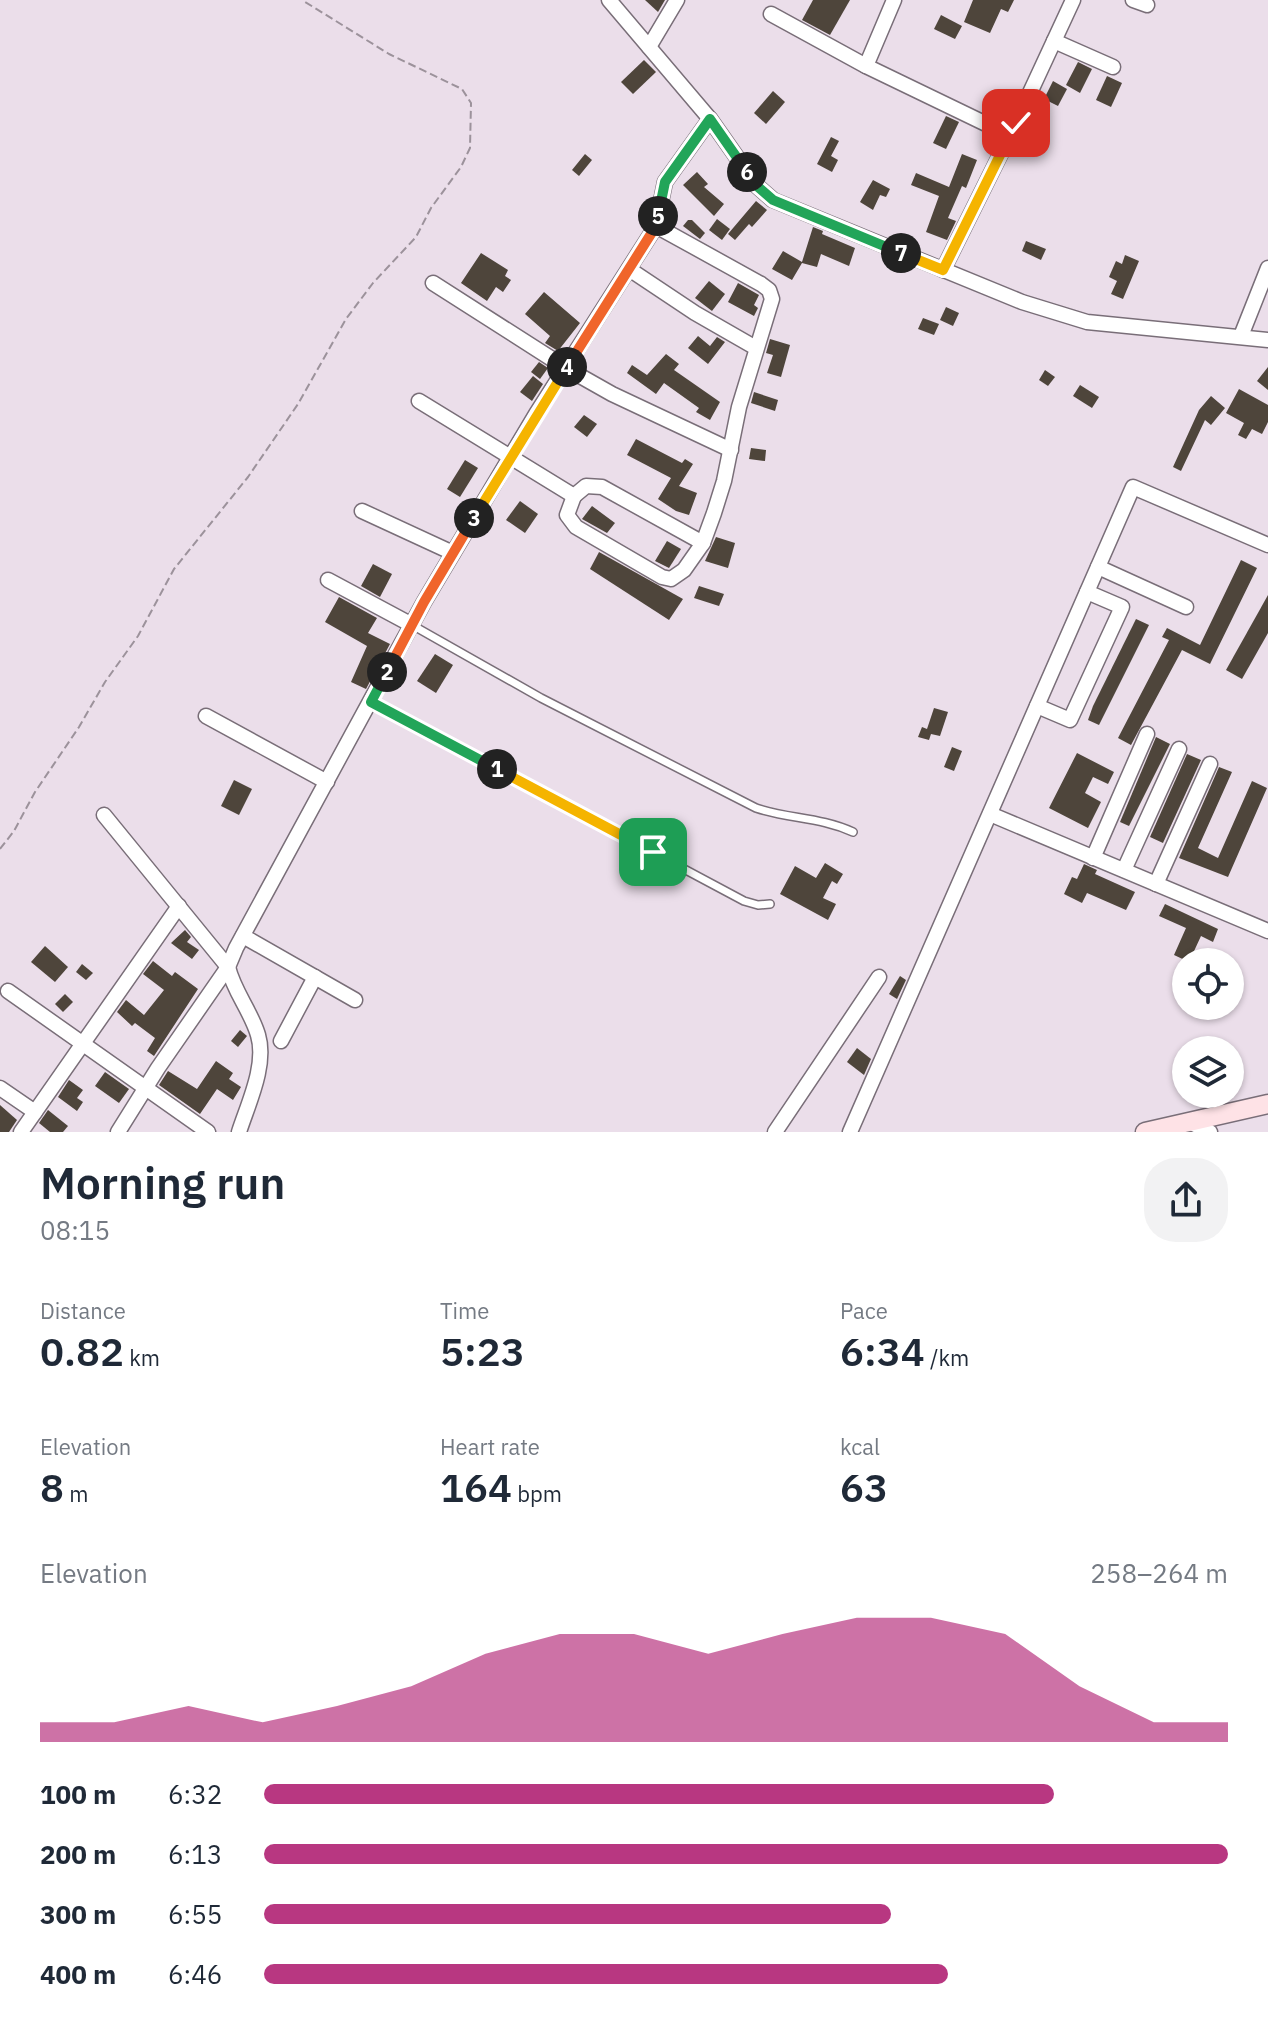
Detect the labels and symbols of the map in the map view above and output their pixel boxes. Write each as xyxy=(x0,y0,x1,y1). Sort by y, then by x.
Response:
pin xyxy=(982,89,1050,157)
pin: 6 xyxy=(727,152,767,192)
pin: 5 xyxy=(638,196,678,236)
pin: 7 xyxy=(881,233,921,273)
pin: 4 xyxy=(547,347,587,387)
pin: 3 xyxy=(454,498,494,538)
pin: 2 xyxy=(367,652,407,692)
pin: 1 xyxy=(477,749,517,789)
pin xyxy=(619,818,687,886)

